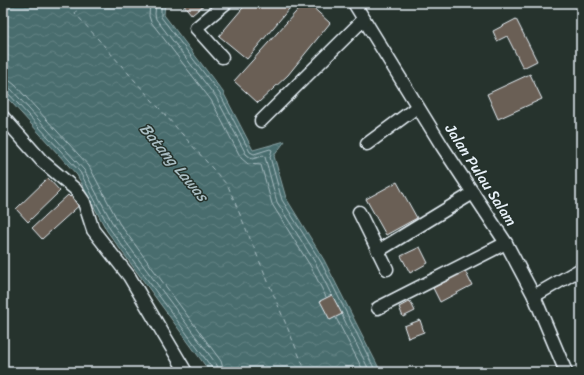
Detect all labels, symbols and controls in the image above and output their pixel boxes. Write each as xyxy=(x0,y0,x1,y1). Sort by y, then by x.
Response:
water label: Batang Lawas xyxy=(132,116,217,209)
street label: Jalan Pulau Salam xyxy=(437,118,524,231)

